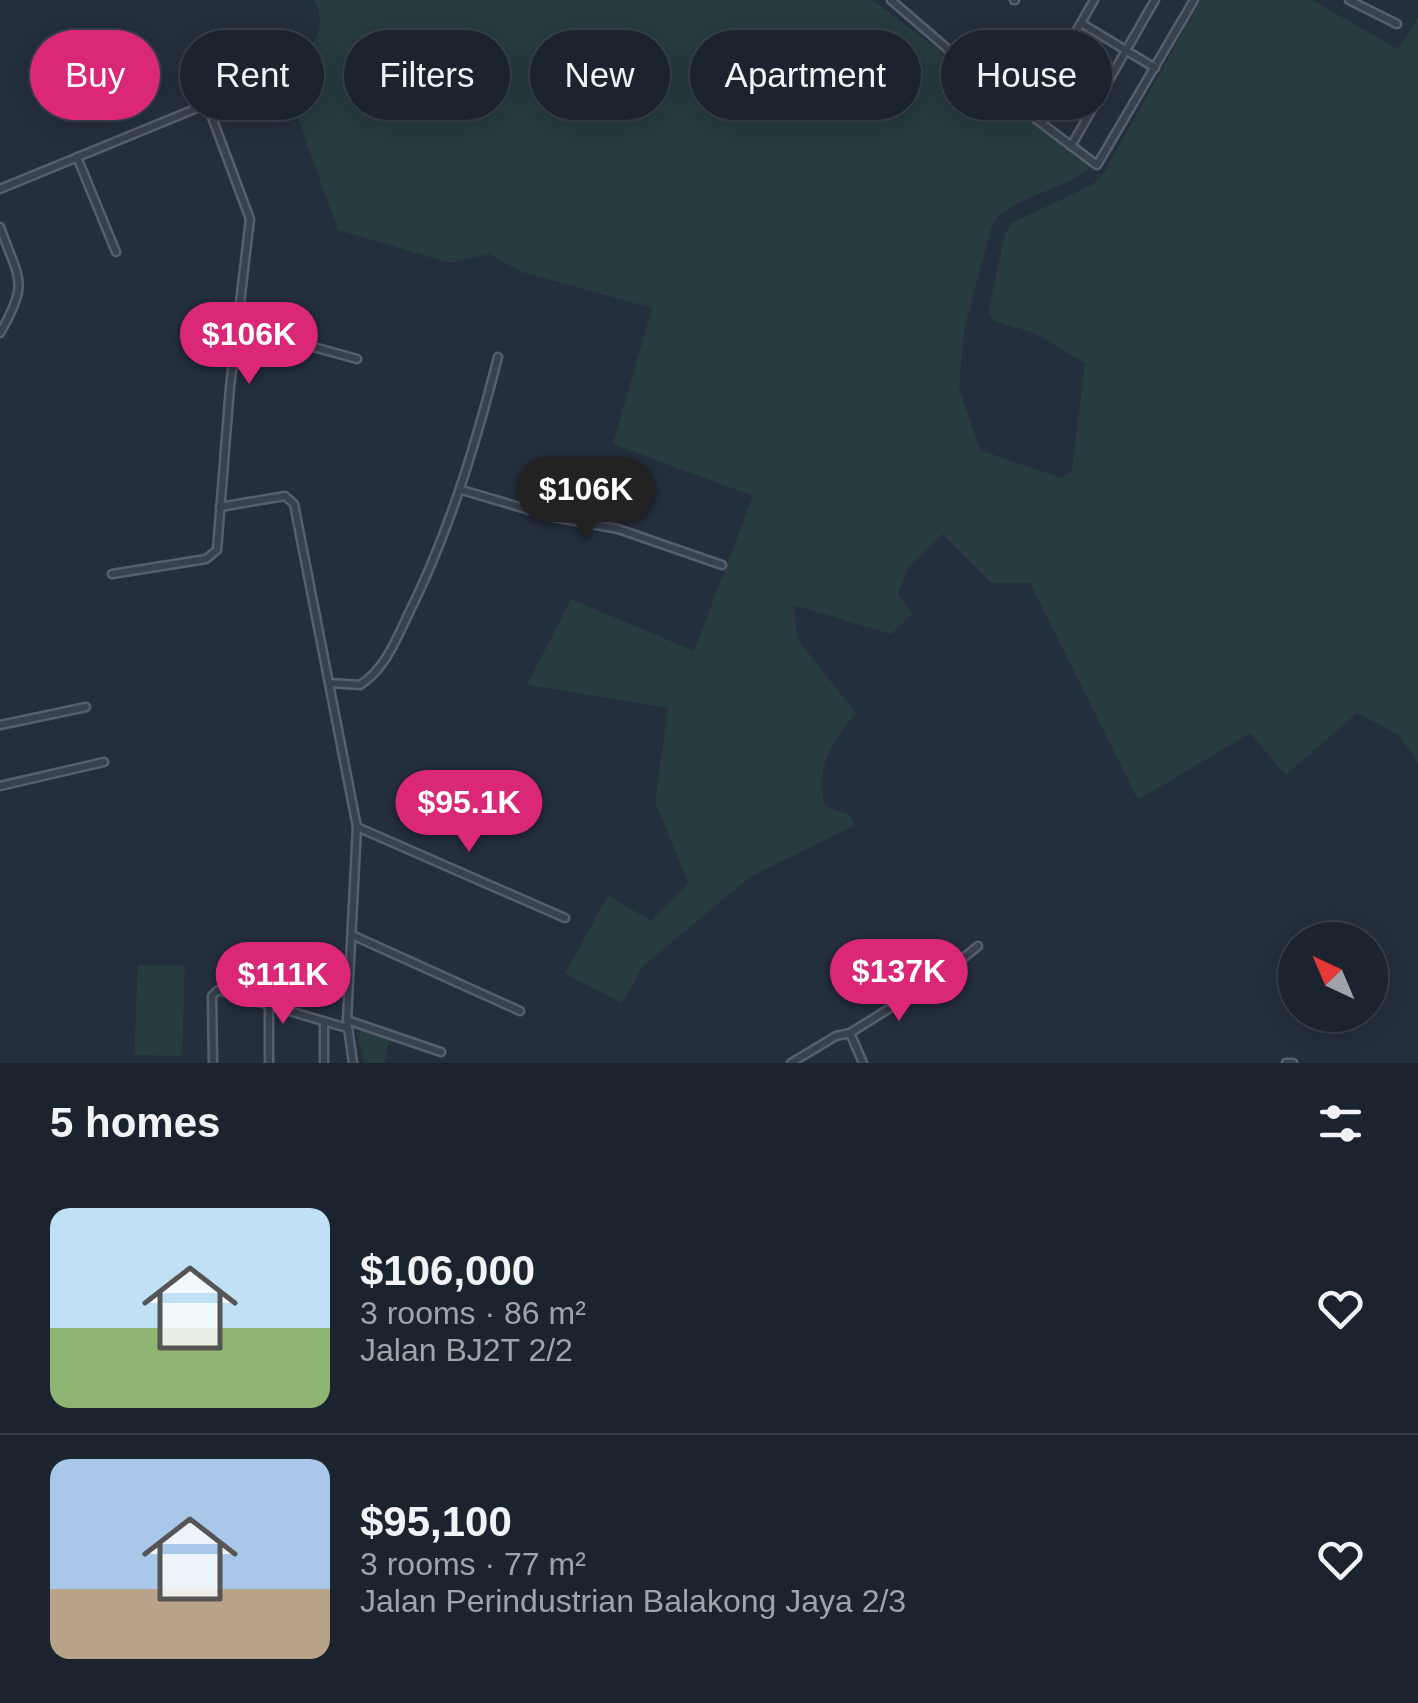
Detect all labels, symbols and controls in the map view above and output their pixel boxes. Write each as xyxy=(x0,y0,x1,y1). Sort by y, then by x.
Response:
chip: Buy xyxy=(30,30,160,120)
chip: Rent xyxy=(180,30,324,120)
chip: Filters xyxy=(344,30,510,120)
chip: New xyxy=(530,30,670,120)
chip: Apartment xyxy=(690,30,921,120)
chip: House xyxy=(941,30,1112,120)
pin: $106K xyxy=(179,302,319,387)
text: $106K xyxy=(202,316,296,352)
pin: $106K xyxy=(516,457,656,542)
text: $106K xyxy=(539,471,633,507)
pin: $95.1K xyxy=(388,770,550,855)
text: $95.1K xyxy=(417,784,521,820)
north arrow xyxy=(1278,922,1388,1032)
map controls xyxy=(1278,922,1388,1032)
pin: $137K xyxy=(829,939,969,1024)
pin: $111K xyxy=(213,942,353,1027)
text: $137K xyxy=(852,953,946,989)
text: $111K xyxy=(238,956,328,992)
icon: filters xyxy=(1313,1096,1368,1151)
text: 5 homes xyxy=(50,1099,220,1146)
text: $106,000 xyxy=(360,1247,535,1294)
icon: home xyxy=(130,1248,250,1368)
icon: heart xyxy=(1313,1281,1368,1336)
text: 3 rooms · 86 m² xyxy=(360,1295,586,1331)
text: Jalan BJ2T 2/2 xyxy=(360,1332,573,1368)
text: $95,100 xyxy=(360,1498,512,1545)
icon: home xyxy=(130,1499,250,1619)
icon: heart xyxy=(1313,1532,1368,1587)
text: 3 rooms · 77 m² xyxy=(360,1546,586,1582)
text: Jalan Perindustrian Balakong Jaya 2/3 xyxy=(360,1583,906,1619)

